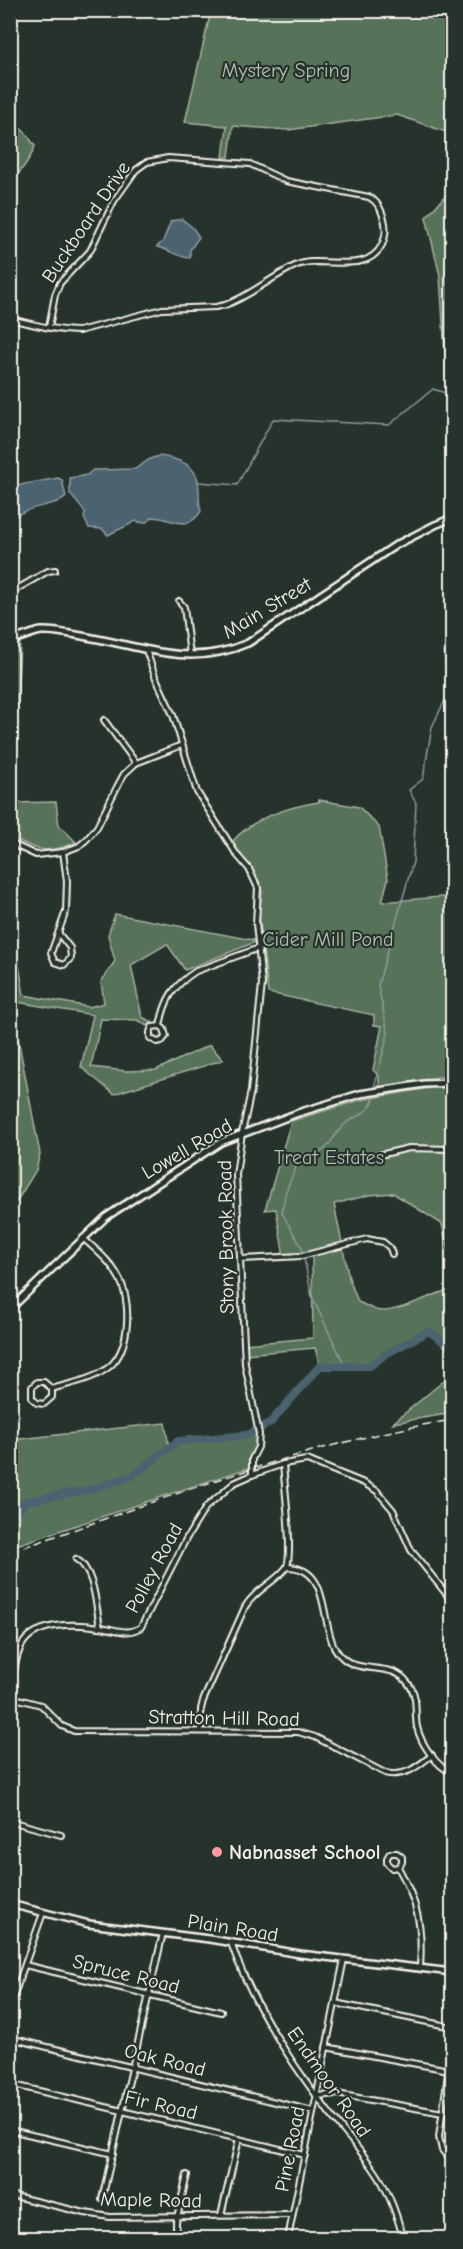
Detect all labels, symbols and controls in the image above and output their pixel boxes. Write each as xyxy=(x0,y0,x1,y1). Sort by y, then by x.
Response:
park label: Mystery Spring xyxy=(222,59,350,82)
street label: Buckboard Drive xyxy=(37,157,135,287)
street label: Main Street xyxy=(218,572,317,643)
park label: Cider Mill Pond xyxy=(262,928,394,951)
street label: Lowell Road xyxy=(138,1114,236,1184)
park label: Treat Estates xyxy=(274,1146,384,1169)
street label: Stony Brook Road xyxy=(213,1160,239,1314)
street label: Polley Road xyxy=(121,1519,187,1617)
street label: Stratton Hill Road xyxy=(148,1705,300,1731)
place label: Nabnasset School xyxy=(229,1841,381,1864)
marker: Nabnasset School xyxy=(210,1845,224,1859)
street label: Plain Road xyxy=(186,1909,280,1947)
street label: Spruce Road xyxy=(70,1950,182,1998)
street label: Endmoor Road xyxy=(283,2022,375,2142)
street label: Oak Road xyxy=(122,2039,208,2081)
street label: Fir Road xyxy=(122,2085,200,2125)
street label: Pine Road xyxy=(270,2104,310,2194)
street label: Maple Road xyxy=(100,2188,202,2212)

